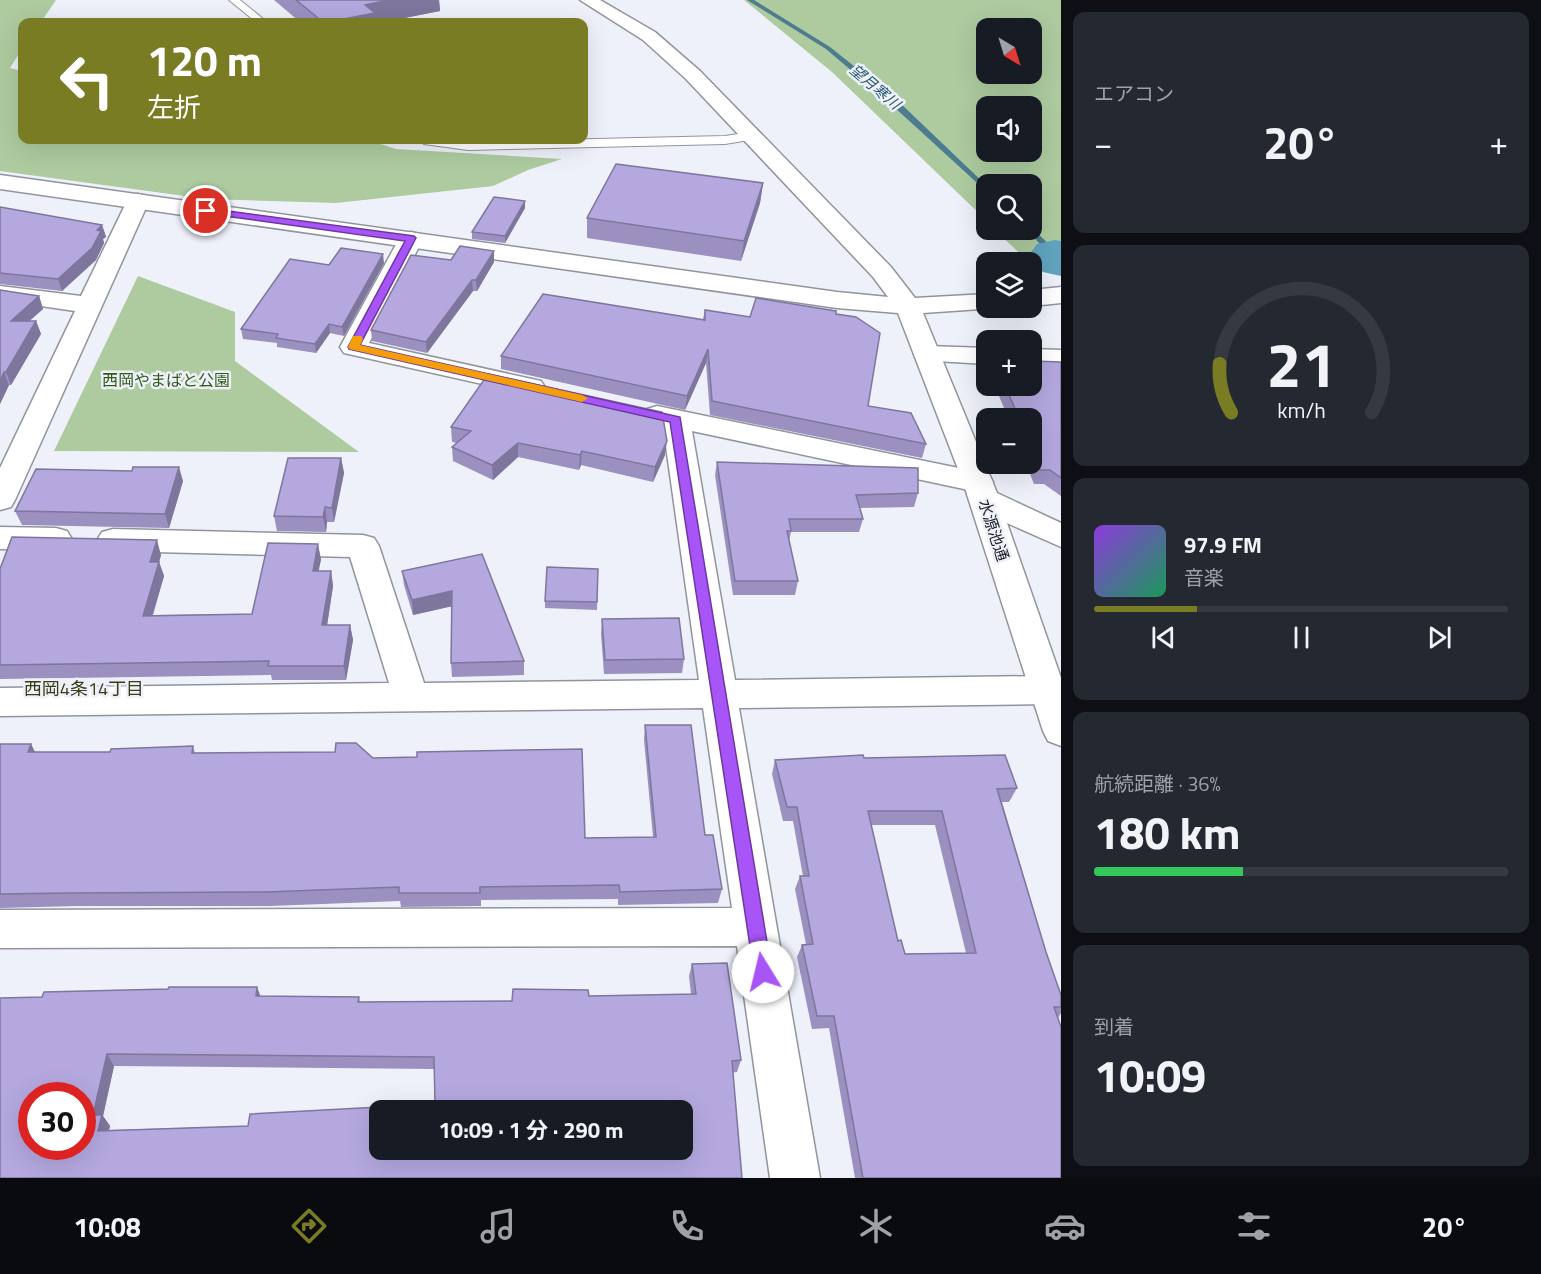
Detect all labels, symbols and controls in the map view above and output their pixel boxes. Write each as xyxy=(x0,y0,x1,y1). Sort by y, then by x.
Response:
north arrow xyxy=(976,18,1042,84)
map controls xyxy=(976,18,1042,474)
text: 120 m xyxy=(147,28,262,92)
icon: left xyxy=(48,42,126,120)
water label: 望月寒川 xyxy=(845,59,907,116)
text: エアコン xyxy=(1094,78,1174,109)
text: 左折 xyxy=(147,86,201,127)
button: sound xyxy=(976,96,1042,162)
text: 20° xyxy=(1263,108,1339,176)
text: − xyxy=(1094,118,1112,168)
text: + xyxy=(1490,118,1508,168)
button: search xyxy=(976,174,1042,240)
pin xyxy=(180,185,231,236)
icon: arrive xyxy=(189,194,222,227)
button: layers xyxy=(976,252,1042,318)
text: 21 xyxy=(1266,316,1336,411)
button: + xyxy=(976,330,1042,396)
park label: 西岡やまばと公園 xyxy=(102,368,230,392)
text: km/h xyxy=(1277,394,1325,426)
button: − xyxy=(976,408,1042,474)
street label: 水源池通 xyxy=(973,496,1015,564)
text: 97.9 FM xyxy=(1184,528,1262,562)
text: 音楽 xyxy=(1184,562,1224,593)
icon: previous xyxy=(1147,621,1180,654)
icon: pause xyxy=(1285,621,1318,654)
icon: next xyxy=(1423,621,1456,654)
district label: 西岡4条14丁目 xyxy=(24,675,144,702)
text: 航続距離 · 36% xyxy=(1094,768,1221,799)
text: 180 km xyxy=(1094,798,1240,866)
position arrow xyxy=(731,940,795,1004)
text: 到着 xyxy=(1094,1011,1134,1042)
text: 10:09 xyxy=(1094,1041,1206,1109)
speed limit sign: 30 xyxy=(18,1082,96,1160)
text: 10:09 · 1 分 · 290 m xyxy=(439,1113,623,1147)
icon: directions xyxy=(288,1205,330,1247)
icon: music xyxy=(477,1205,519,1247)
icon: phone xyxy=(666,1205,708,1247)
icon: climate xyxy=(855,1205,897,1247)
icon: car xyxy=(1044,1205,1086,1247)
icon: filters xyxy=(1233,1205,1275,1247)
text: 10:08 xyxy=(74,1206,141,1247)
text: 20° xyxy=(1422,1206,1467,1247)

